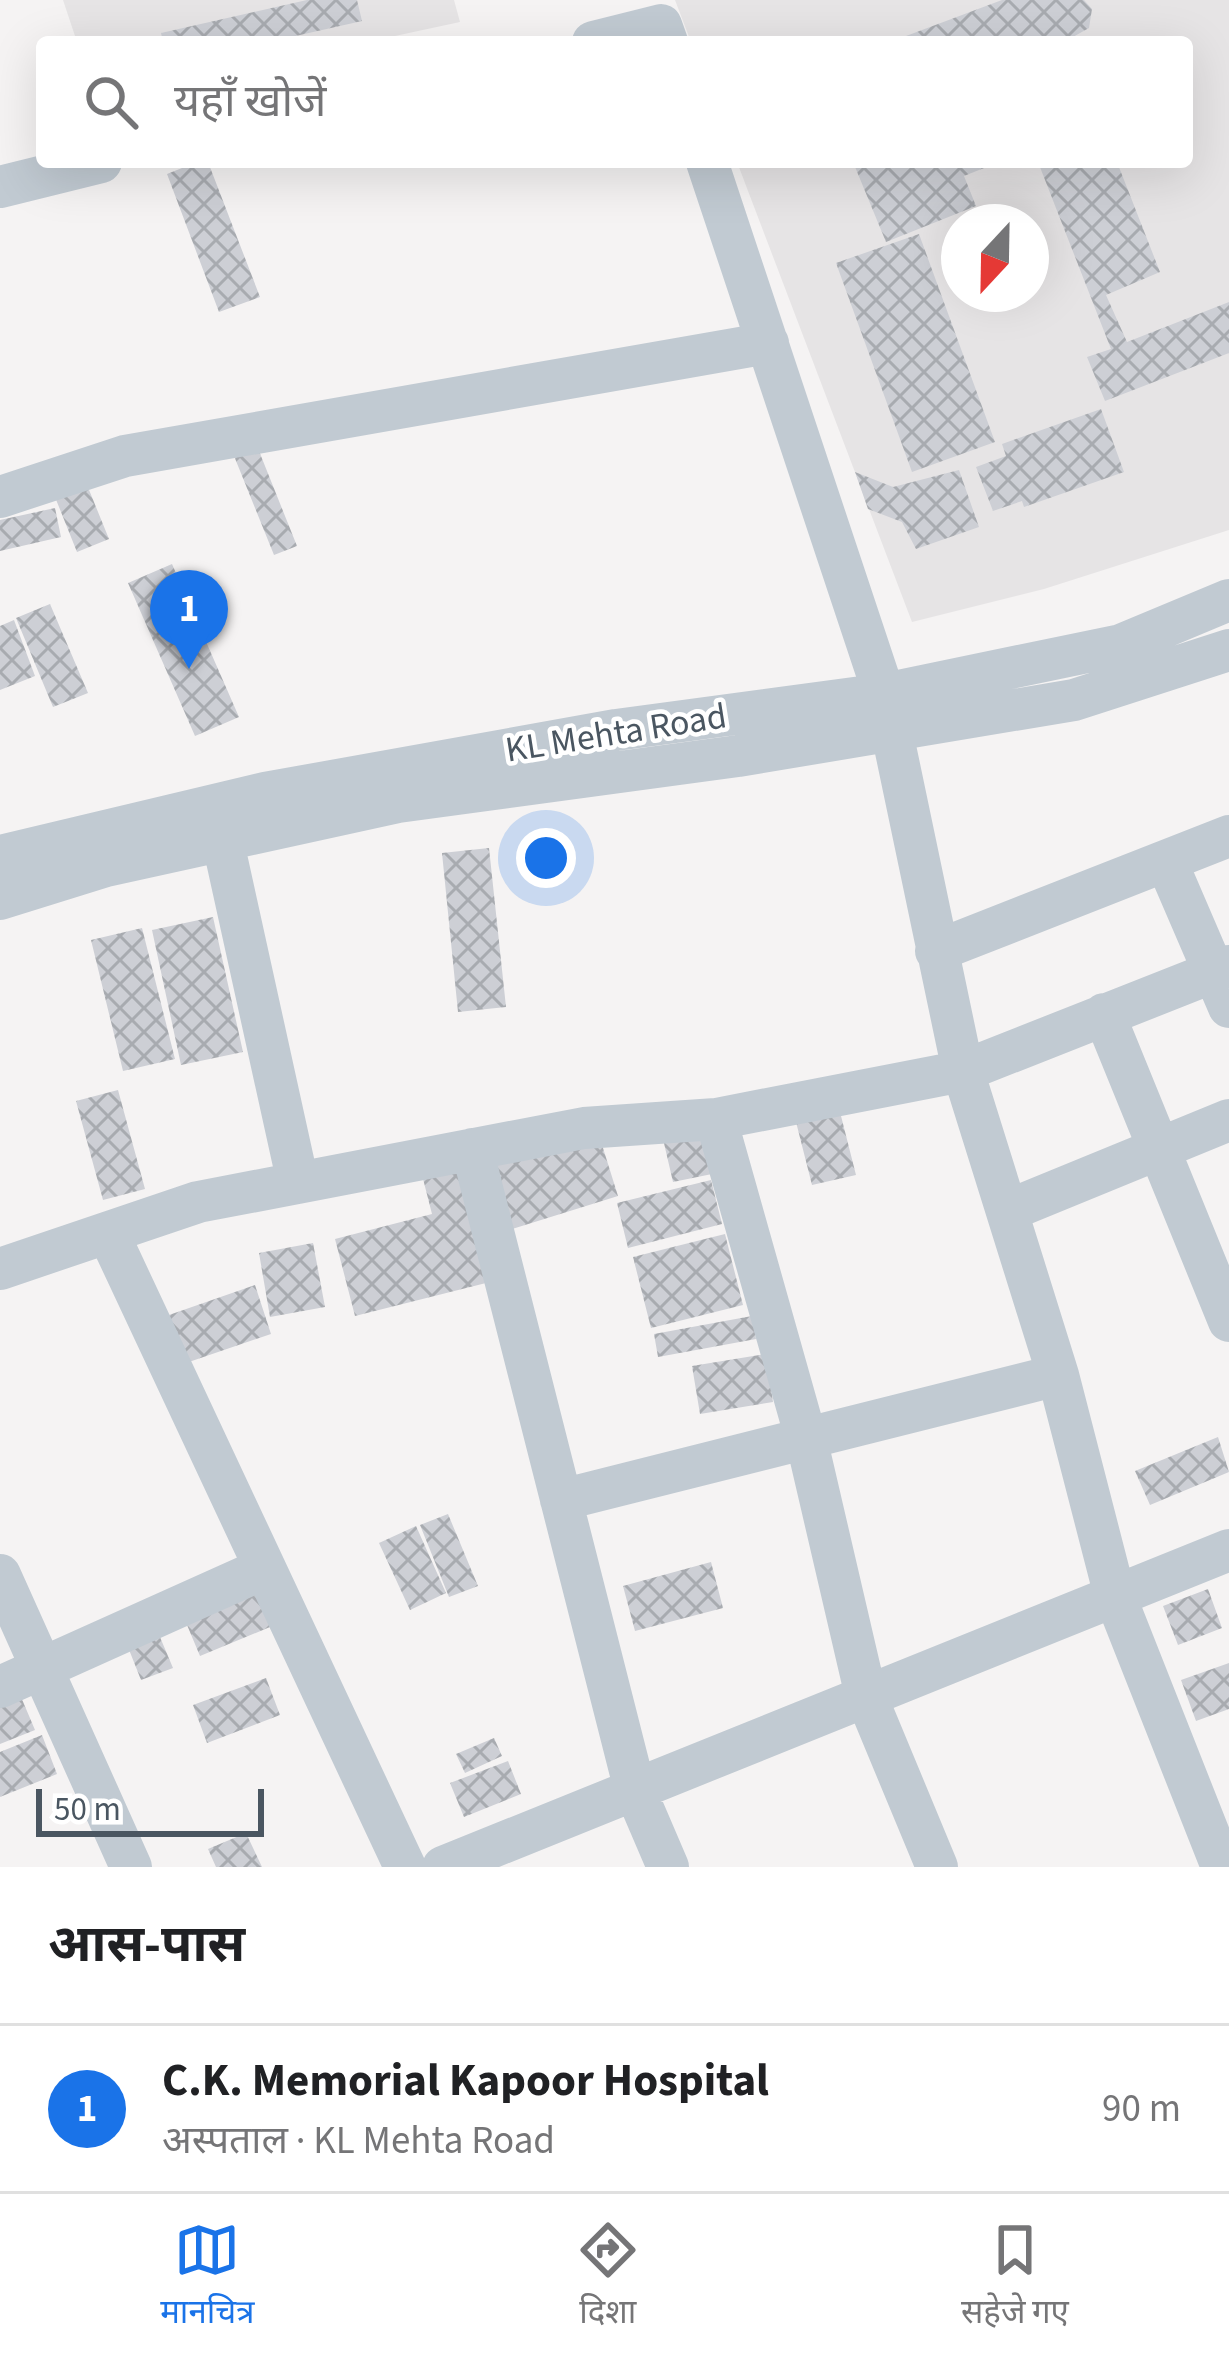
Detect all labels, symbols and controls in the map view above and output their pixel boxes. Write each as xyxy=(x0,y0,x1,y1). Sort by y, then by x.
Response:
search box xyxy=(36,36,1193,168)
icon: search xyxy=(78,69,144,135)
text: यहाँ खोजें xyxy=(174,70,327,134)
north arrow xyxy=(941,204,1049,312)
pin: 1 xyxy=(150,570,228,669)
street label: KL Mehta Road xyxy=(502,690,730,776)
your location xyxy=(516,828,576,888)
scale bar xyxy=(36,1783,264,1836)
text: 50 m xyxy=(54,1786,121,1833)
text: आस-पास xyxy=(48,1909,245,1981)
text: C.K. Memorial Kapoor Hospital xyxy=(162,2049,769,2113)
text: 1 xyxy=(77,2081,97,2137)
text: 90 m xyxy=(1102,2081,1181,2137)
text: अस्पताल · KL Mehta Road xyxy=(162,2113,555,2169)
tab: मानचित्र xyxy=(160,2217,254,2336)
tab: दिशा xyxy=(575,2217,641,2336)
tab: सहेजे गए xyxy=(961,2217,1069,2336)

